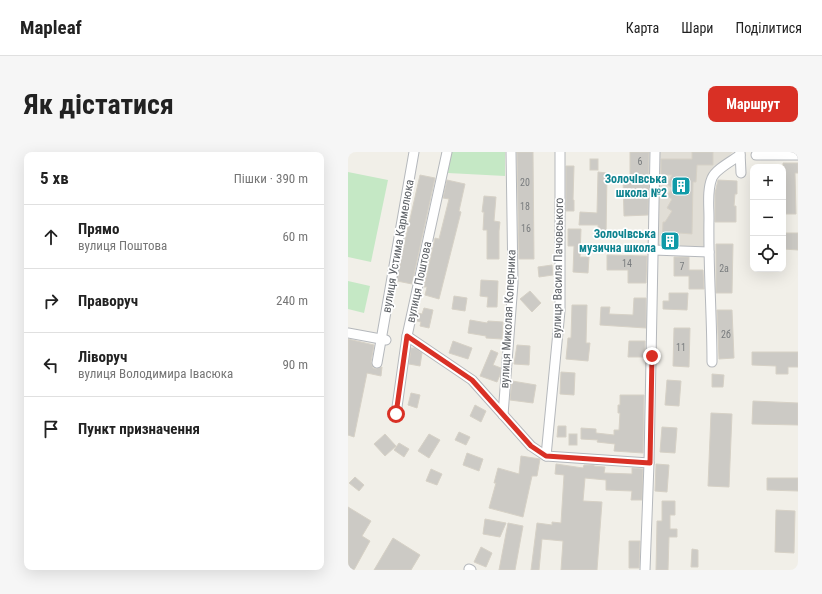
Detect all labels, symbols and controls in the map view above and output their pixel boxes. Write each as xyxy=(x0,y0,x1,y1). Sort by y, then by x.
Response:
text: Mapleaf xyxy=(20,16,82,39)
text: Карта xyxy=(626,20,659,36)
text: Шари xyxy=(681,20,713,36)
text: Поділитися xyxy=(735,20,802,36)
button: Маршрут xyxy=(708,86,798,122)
text: Як дістатися xyxy=(24,88,174,121)
house number: 6 xyxy=(638,156,643,167)
map controls xyxy=(750,164,786,272)
button: + xyxy=(750,164,786,200)
text: 5 хв xyxy=(40,168,69,188)
text: Пішки · 390 m xyxy=(234,171,308,186)
place label: Золочівська школа №2 xyxy=(605,172,667,200)
building icon: Золочівська школа №2 xyxy=(670,175,692,197)
house number: 20 xyxy=(520,177,530,188)
street label: вулиця Устима Кармелюка xyxy=(379,178,417,314)
street label: вулиця Василя Пачовського xyxy=(550,197,566,339)
button: − xyxy=(750,200,786,236)
house number: 18 xyxy=(520,201,530,212)
text: Прямо xyxy=(78,220,119,238)
house number: 16 xyxy=(521,223,531,234)
icon: ahead xyxy=(40,226,62,248)
place label: Золочівська музична школа xyxy=(579,227,656,255)
text: 60 m xyxy=(282,229,308,244)
building icon: Золочівська музична школа xyxy=(659,230,681,252)
button: locate xyxy=(750,236,786,272)
text: вулиця Поштова xyxy=(78,238,167,253)
street label: вулиця Поштова xyxy=(404,240,434,324)
street label: вулиця Миколая Коперника xyxy=(497,249,519,389)
house number: 14 xyxy=(622,258,632,269)
house number: 7 xyxy=(680,261,685,272)
house number: 2а xyxy=(719,263,729,274)
icon: right xyxy=(40,290,62,312)
text: Праворуч xyxy=(78,292,138,310)
text: 240 m xyxy=(276,293,308,308)
house number: 2б xyxy=(721,329,731,340)
house number: 11 xyxy=(676,342,686,353)
route end xyxy=(643,347,661,365)
text: Ліворуч xyxy=(78,348,127,366)
icon: left xyxy=(40,354,62,376)
text: 90 m xyxy=(282,357,308,372)
text: вулиця Володимира Івасюка xyxy=(78,366,233,381)
route start xyxy=(387,405,405,423)
icon: arrive xyxy=(40,418,62,440)
text: Пункт призначення xyxy=(78,420,200,438)

